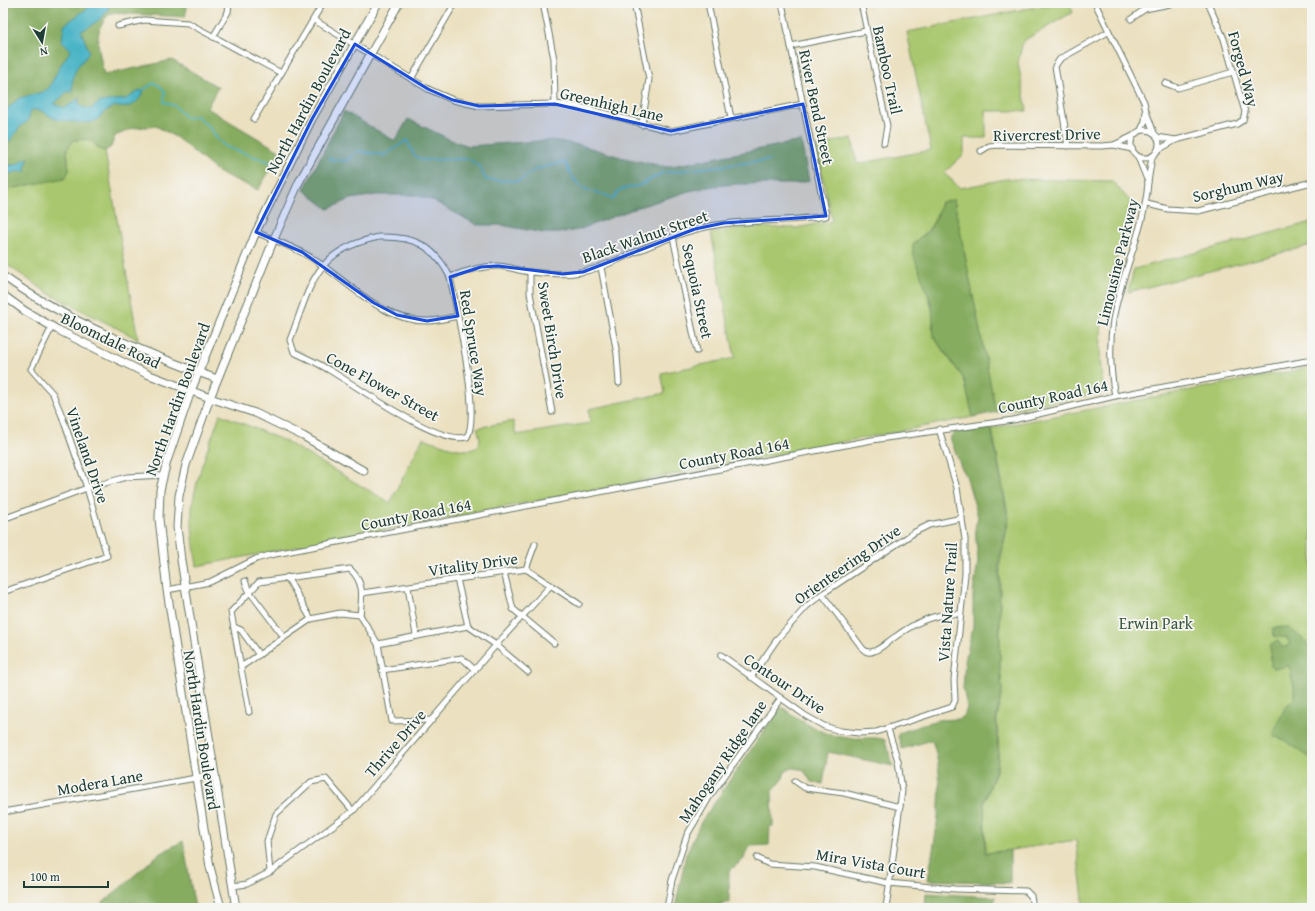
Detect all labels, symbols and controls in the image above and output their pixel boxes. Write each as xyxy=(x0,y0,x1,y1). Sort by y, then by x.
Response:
north arrow xyxy=(22,22,62,62)
street label: North Hardin Boulevard xyxy=(259,24,357,178)
street label: Bamboo Trail xyxy=(867,24,909,117)
street label: Forged Way xyxy=(1222,28,1266,110)
text: N xyxy=(38,43,49,60)
street label: River Bend Street xyxy=(793,47,841,167)
street label: Greenhigh Lane xyxy=(558,80,666,128)
street label: Rivercrest Drive xyxy=(993,121,1101,147)
street label: Sorghum Way xyxy=(1190,164,1286,208)
street label: Limousine Parkway xyxy=(1090,196,1144,328)
street label: Black Walnut Street xyxy=(579,203,712,269)
street label: Sequoia Street xyxy=(676,241,720,341)
street label: Sweet Birch Drive xyxy=(532,280,574,400)
street label: Red Spruce Way xyxy=(454,288,494,398)
street label: Bloomdale Road xyxy=(57,306,165,375)
street label: North Hardin Boulevard xyxy=(138,319,216,479)
street label: Cone Flower Street xyxy=(322,345,444,427)
street label: County Road 164 xyxy=(996,373,1110,419)
street label: Vineland Drive xyxy=(60,404,116,506)
street label: County Road 164 xyxy=(677,431,791,475)
street label: County Road 164 xyxy=(359,492,473,536)
street label: Orienteering Drive xyxy=(789,518,905,610)
street label: Vista Nature Trail xyxy=(931,541,963,663)
street label: Vitality Drive xyxy=(427,546,519,582)
park label: Erwin Park xyxy=(1119,611,1194,635)
street label: Contour Drive xyxy=(739,647,831,719)
street label: North Hardin Boulevard xyxy=(178,648,227,812)
street label: Mahogany Ridge lane xyxy=(672,695,772,827)
street label: Thrive Drive xyxy=(359,704,431,782)
street label: Modera Lane xyxy=(55,763,145,801)
street label: Mira Vista Court xyxy=(814,842,928,885)
scale bar xyxy=(24,863,108,889)
text: 100 m xyxy=(30,868,60,885)

